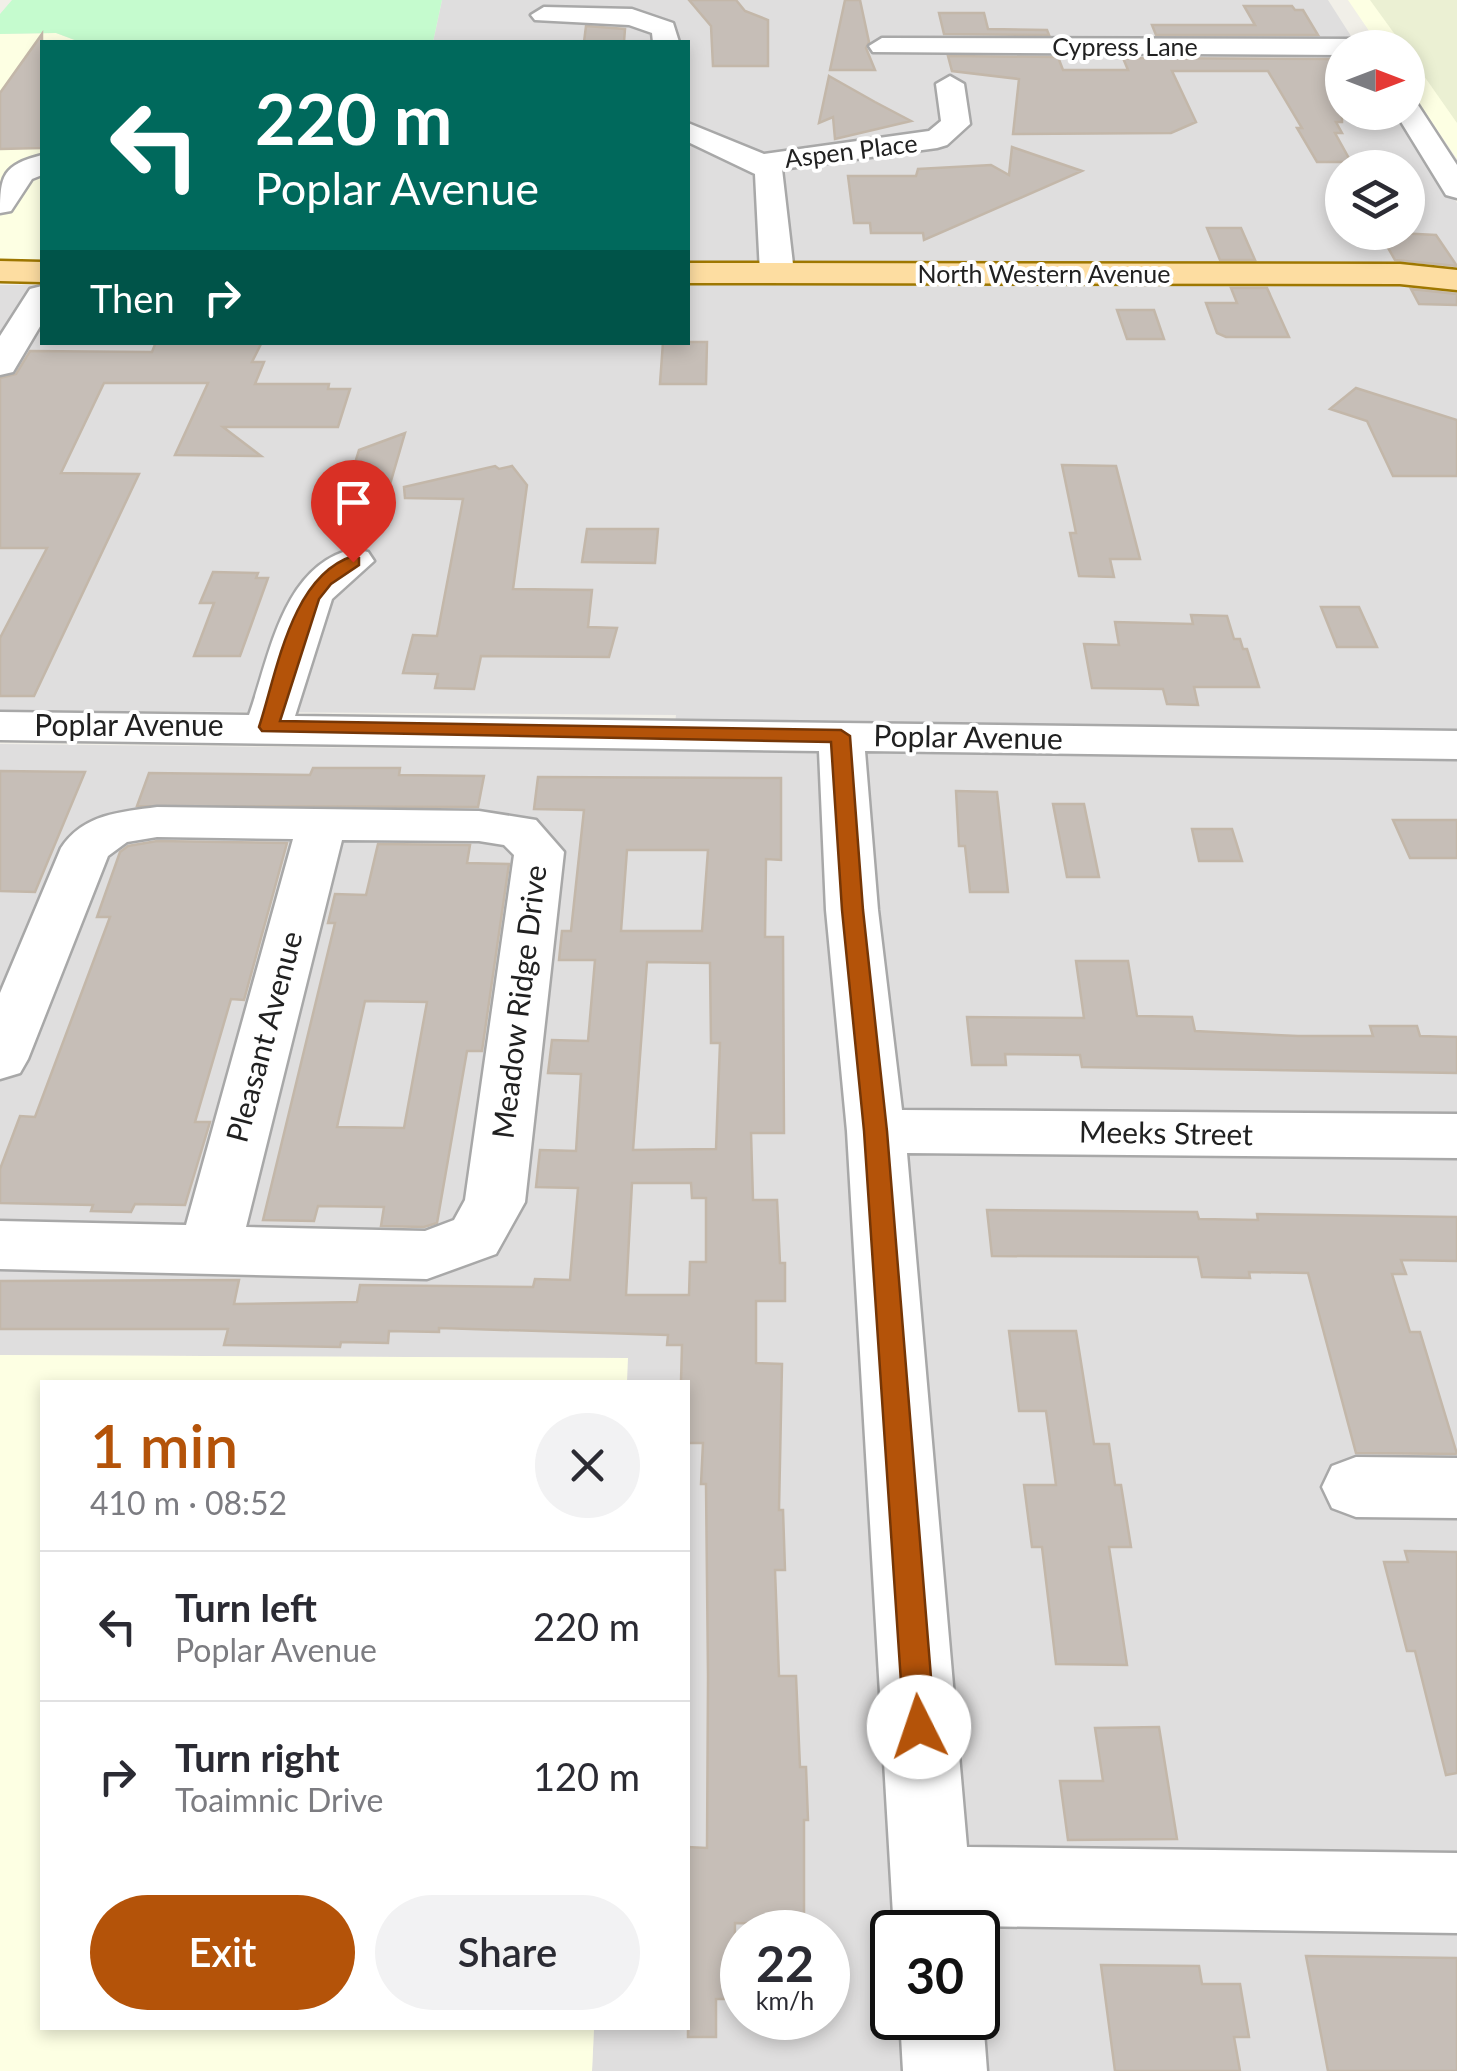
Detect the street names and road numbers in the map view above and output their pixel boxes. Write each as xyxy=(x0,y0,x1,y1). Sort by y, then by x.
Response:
street label: Cypress Lane xyxy=(1052,31,1198,61)
street label: Aspen Place xyxy=(783,127,919,173)
street label: North Western Avenue xyxy=(918,258,1170,288)
street label: Poplar Avenue xyxy=(34,706,224,742)
street label: Poplar Avenue xyxy=(873,716,1063,756)
street label: Meadow Ridge Drive xyxy=(483,863,553,1141)
street label: Pleasant Avenue xyxy=(218,927,309,1146)
street label: Meeks Street xyxy=(1079,1112,1254,1152)

